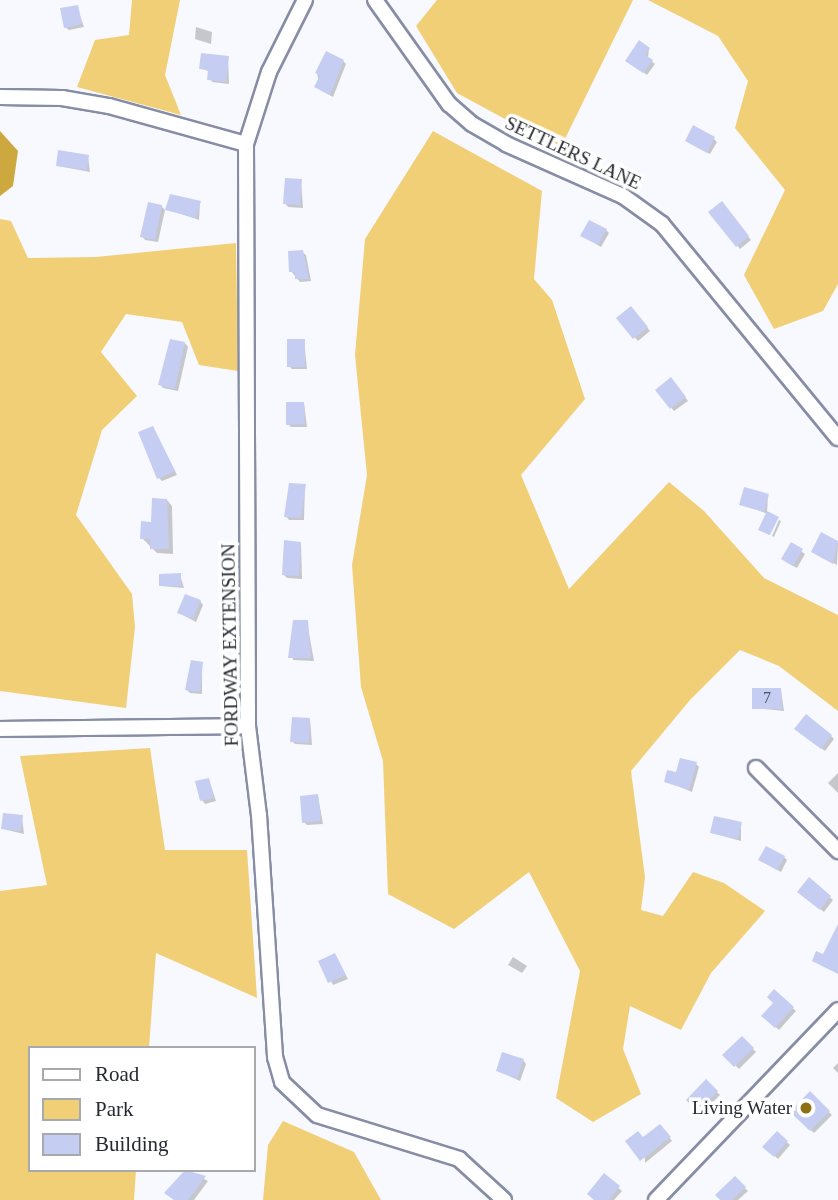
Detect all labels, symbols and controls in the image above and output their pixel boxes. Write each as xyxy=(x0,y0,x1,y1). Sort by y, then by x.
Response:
street label: SETTLERS LANE xyxy=(501,112,645,194)
street label: FORDWAY EXTENSION xyxy=(217,543,243,747)
house number: 7 xyxy=(763,688,771,708)
legend xyxy=(28,1046,256,1172)
text: Road xyxy=(95,1062,139,1086)
text: Park xyxy=(95,1097,134,1121)
place label: Living Water xyxy=(692,1097,792,1119)
marker: Living Water xyxy=(798,1100,814,1116)
text: Building xyxy=(95,1132,169,1156)

